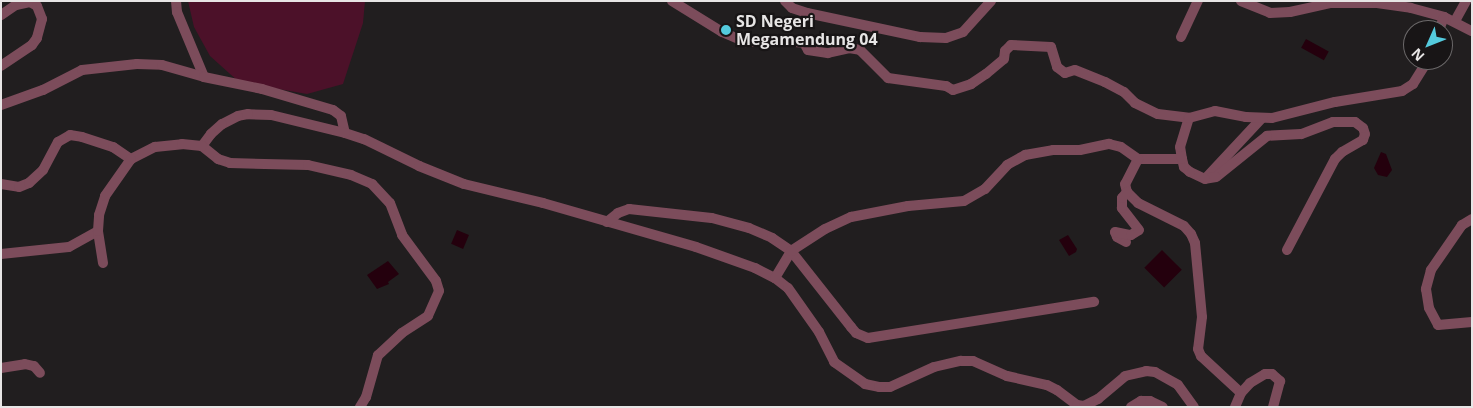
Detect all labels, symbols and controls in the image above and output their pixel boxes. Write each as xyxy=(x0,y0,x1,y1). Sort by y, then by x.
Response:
place label: SD Negeri Megamendung 04 xyxy=(736,11,878,49)
north arrow xyxy=(1403,20,1453,70)
marker: SD Negeri Megamendung 04 xyxy=(720,24,732,36)
text: N xyxy=(1407,44,1428,66)

